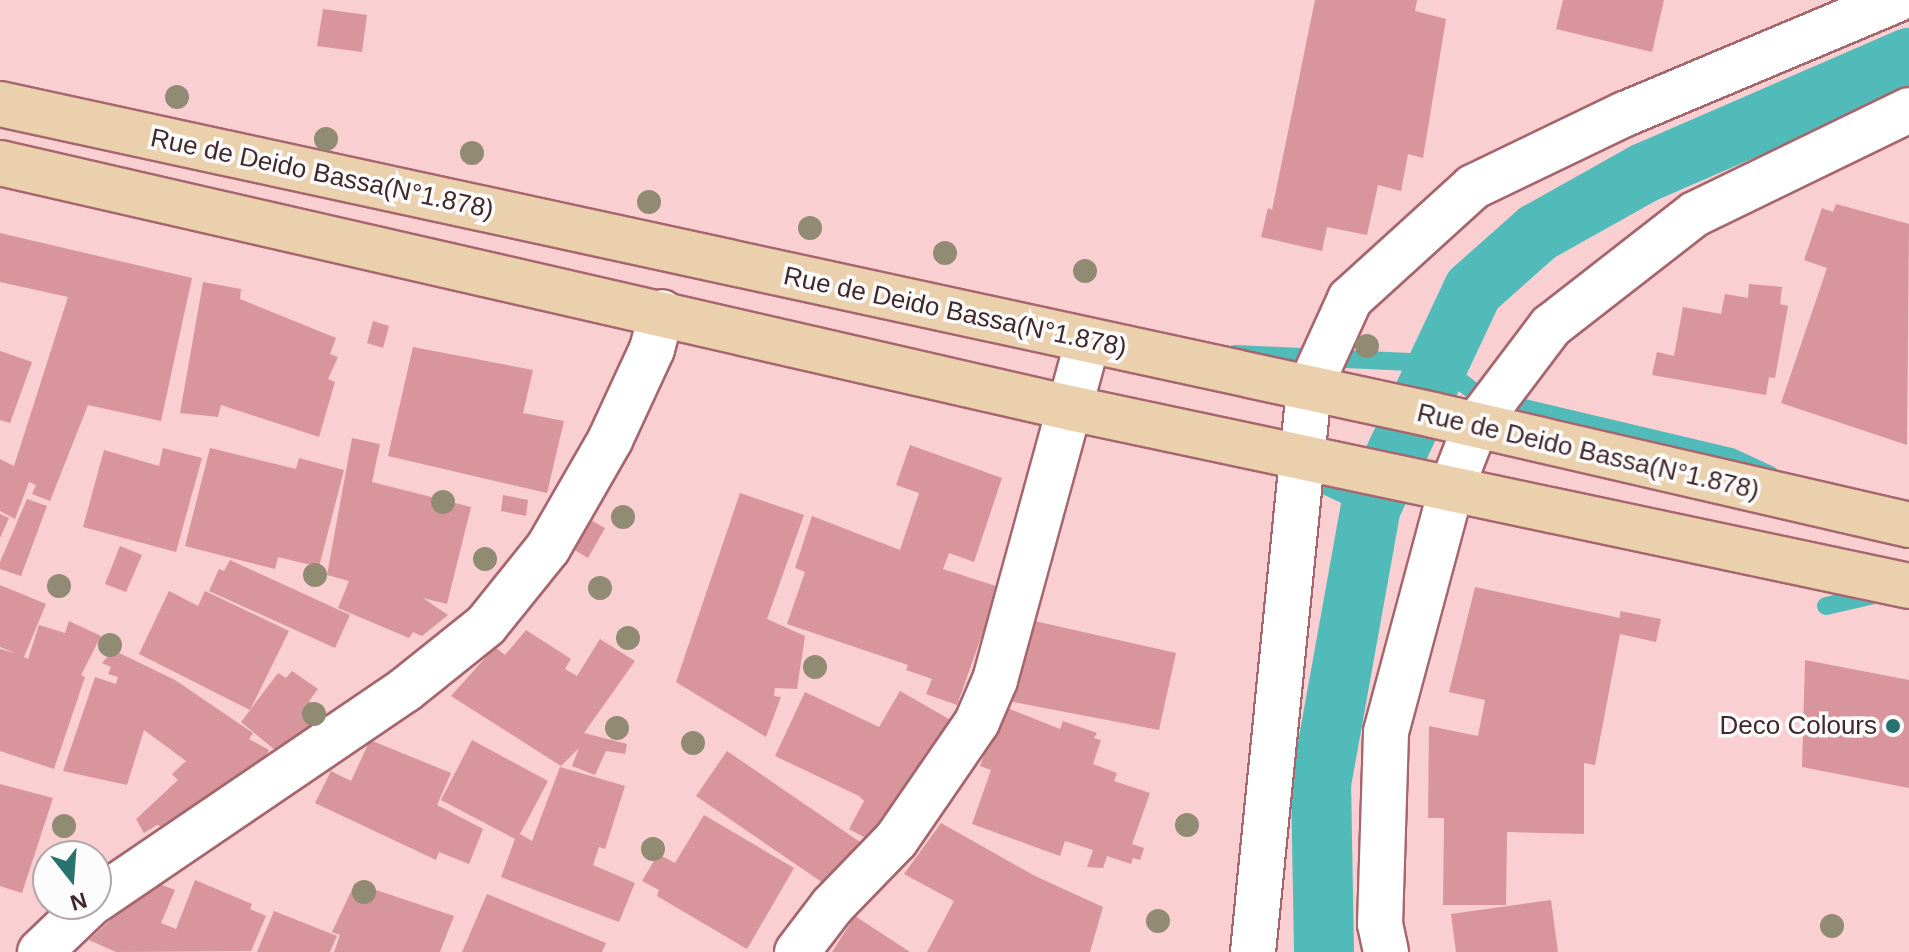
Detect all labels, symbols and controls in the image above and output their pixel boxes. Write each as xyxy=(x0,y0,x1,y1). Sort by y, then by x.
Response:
street label: Rue de Deido Bassa(N°1.878) xyxy=(148,122,496,226)
street label: Rue de Deido Bassa(N°1.878) xyxy=(781,260,1129,364)
street label: Rue de Deido Bassa(N°1.878) xyxy=(1414,397,1762,507)
place label: Deco Colours xyxy=(1719,710,1877,742)
marker: Deco Colours xyxy=(1884,717,1902,735)
north arrow xyxy=(32,840,112,920)
text: N xyxy=(67,887,90,916)

